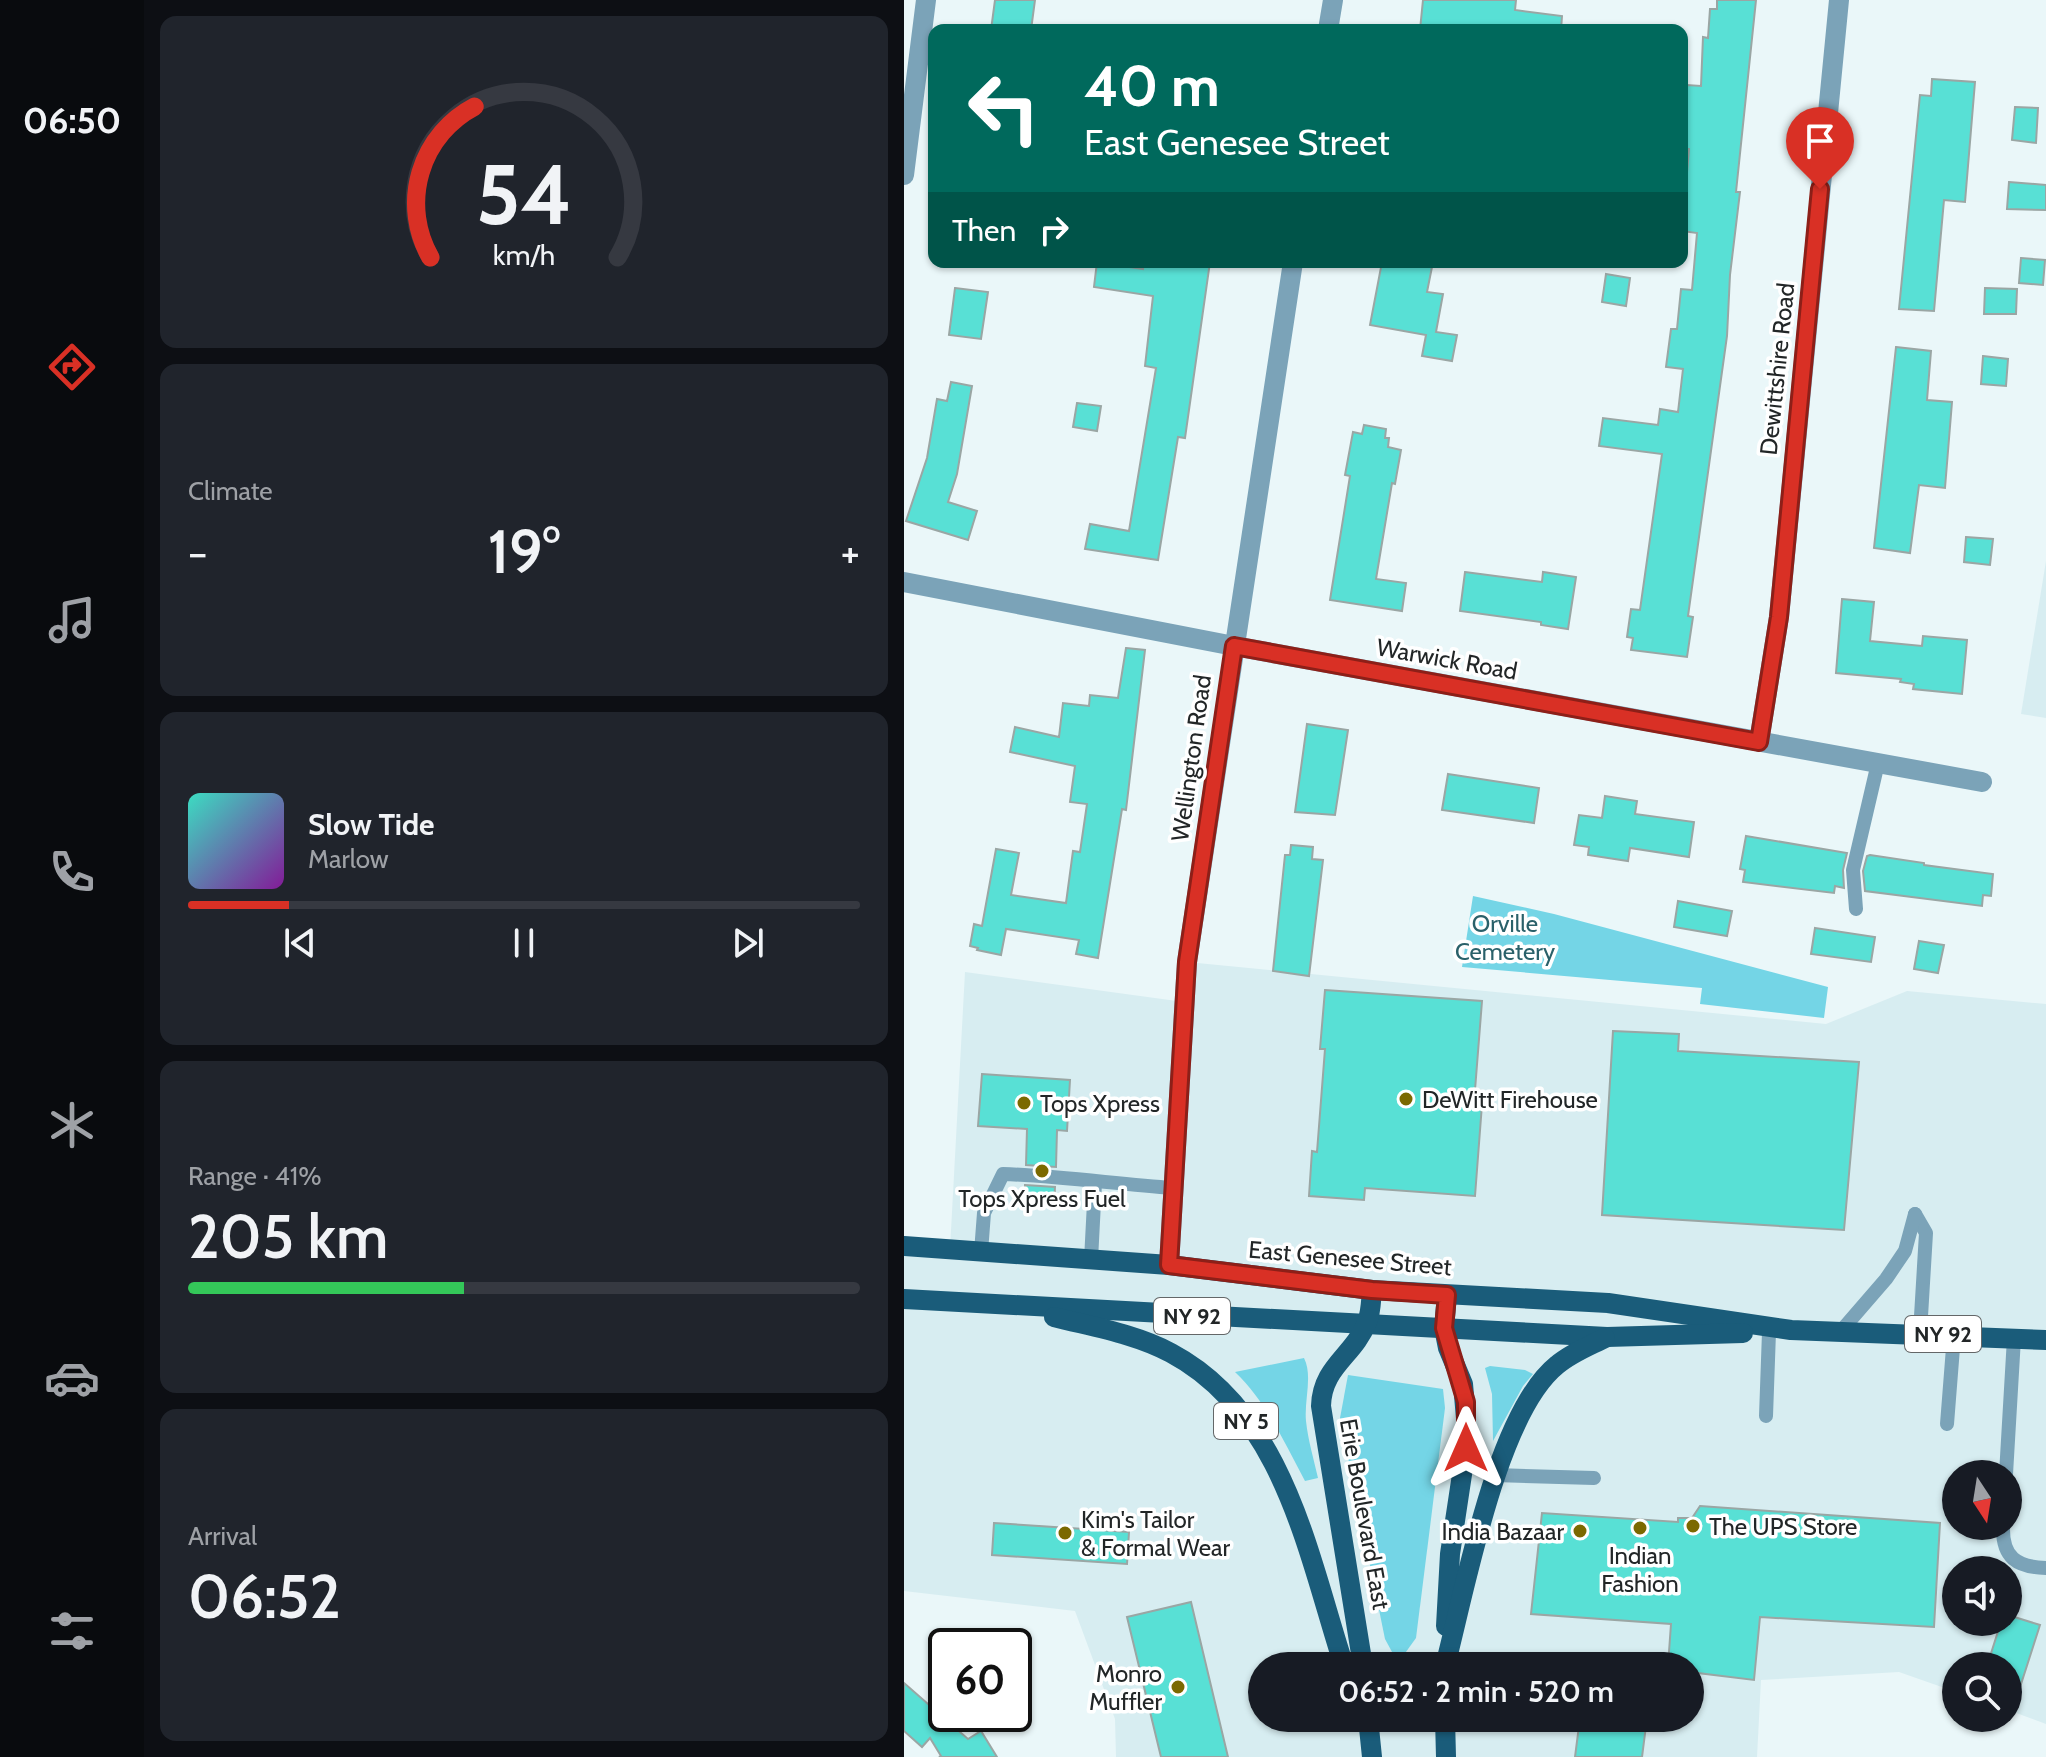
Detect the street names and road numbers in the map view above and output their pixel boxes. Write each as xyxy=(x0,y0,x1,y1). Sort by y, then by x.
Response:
street label: Dewittshire Road xyxy=(1754,281,1800,457)
street label: Warwick Road xyxy=(1374,632,1520,686)
street label: Wellington Road xyxy=(1165,673,1217,843)
street label: East Genesee Street xyxy=(1247,1235,1453,1281)
road number: NY 92 xyxy=(1154,1298,1230,1334)
road number: NY 92 xyxy=(1905,1316,1981,1352)
road number: NY 5 xyxy=(1214,1403,1278,1439)
street label: Erie Boulevard East xyxy=(1334,1416,1396,1612)

